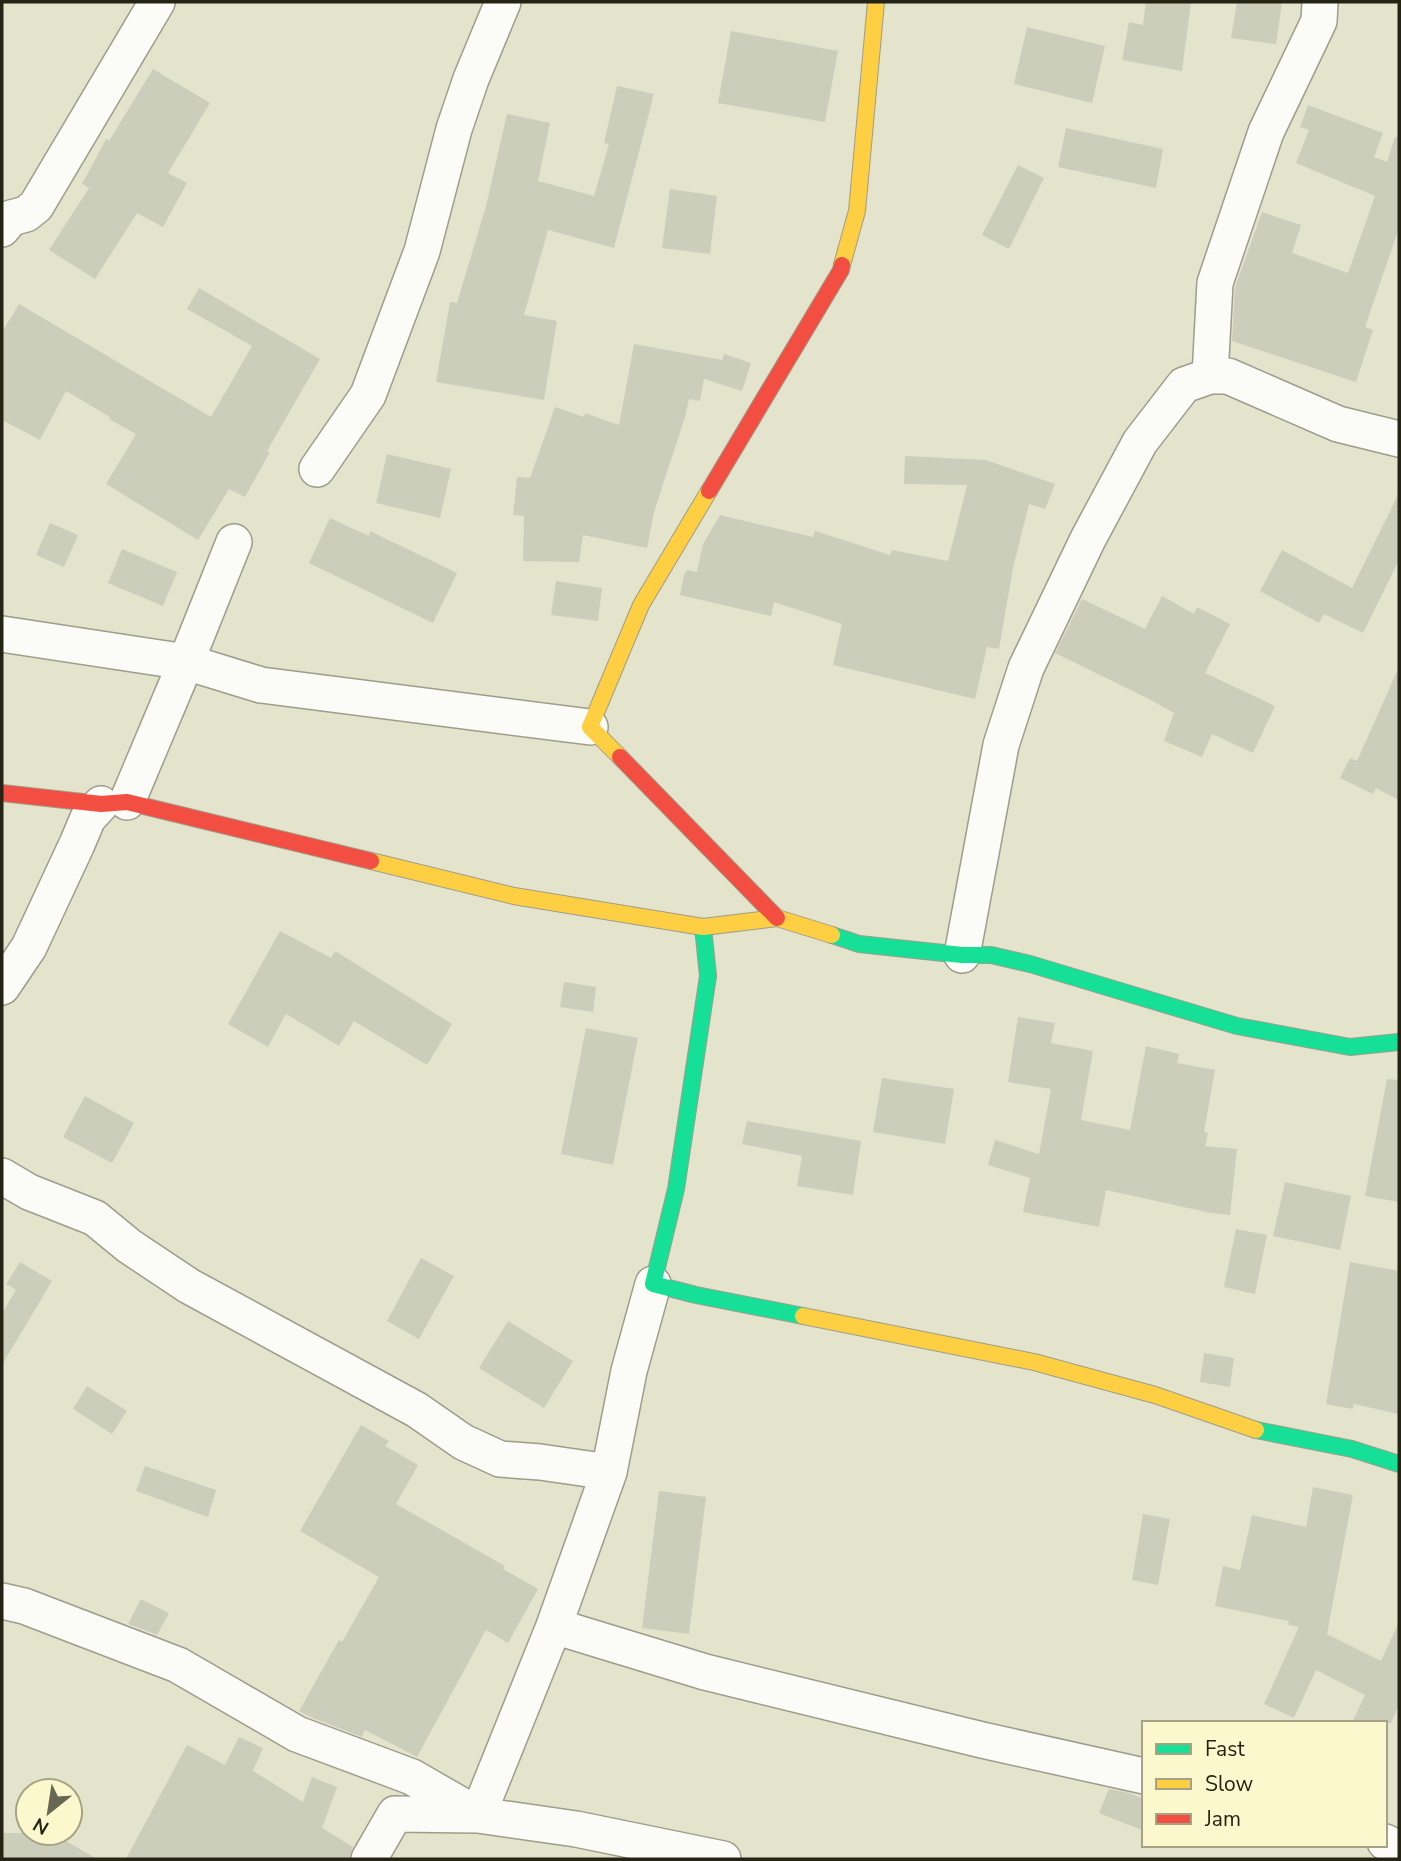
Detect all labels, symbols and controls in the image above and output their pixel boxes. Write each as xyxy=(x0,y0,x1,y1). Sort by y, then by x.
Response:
legend xyxy=(1142,1721,1387,1847)
text: Fast xyxy=(1205,1735,1245,1763)
text: Slow xyxy=(1205,1770,1254,1798)
north arrow xyxy=(14,1777,84,1847)
text: Jam xyxy=(1204,1805,1241,1833)
text: N xyxy=(28,1811,54,1841)

